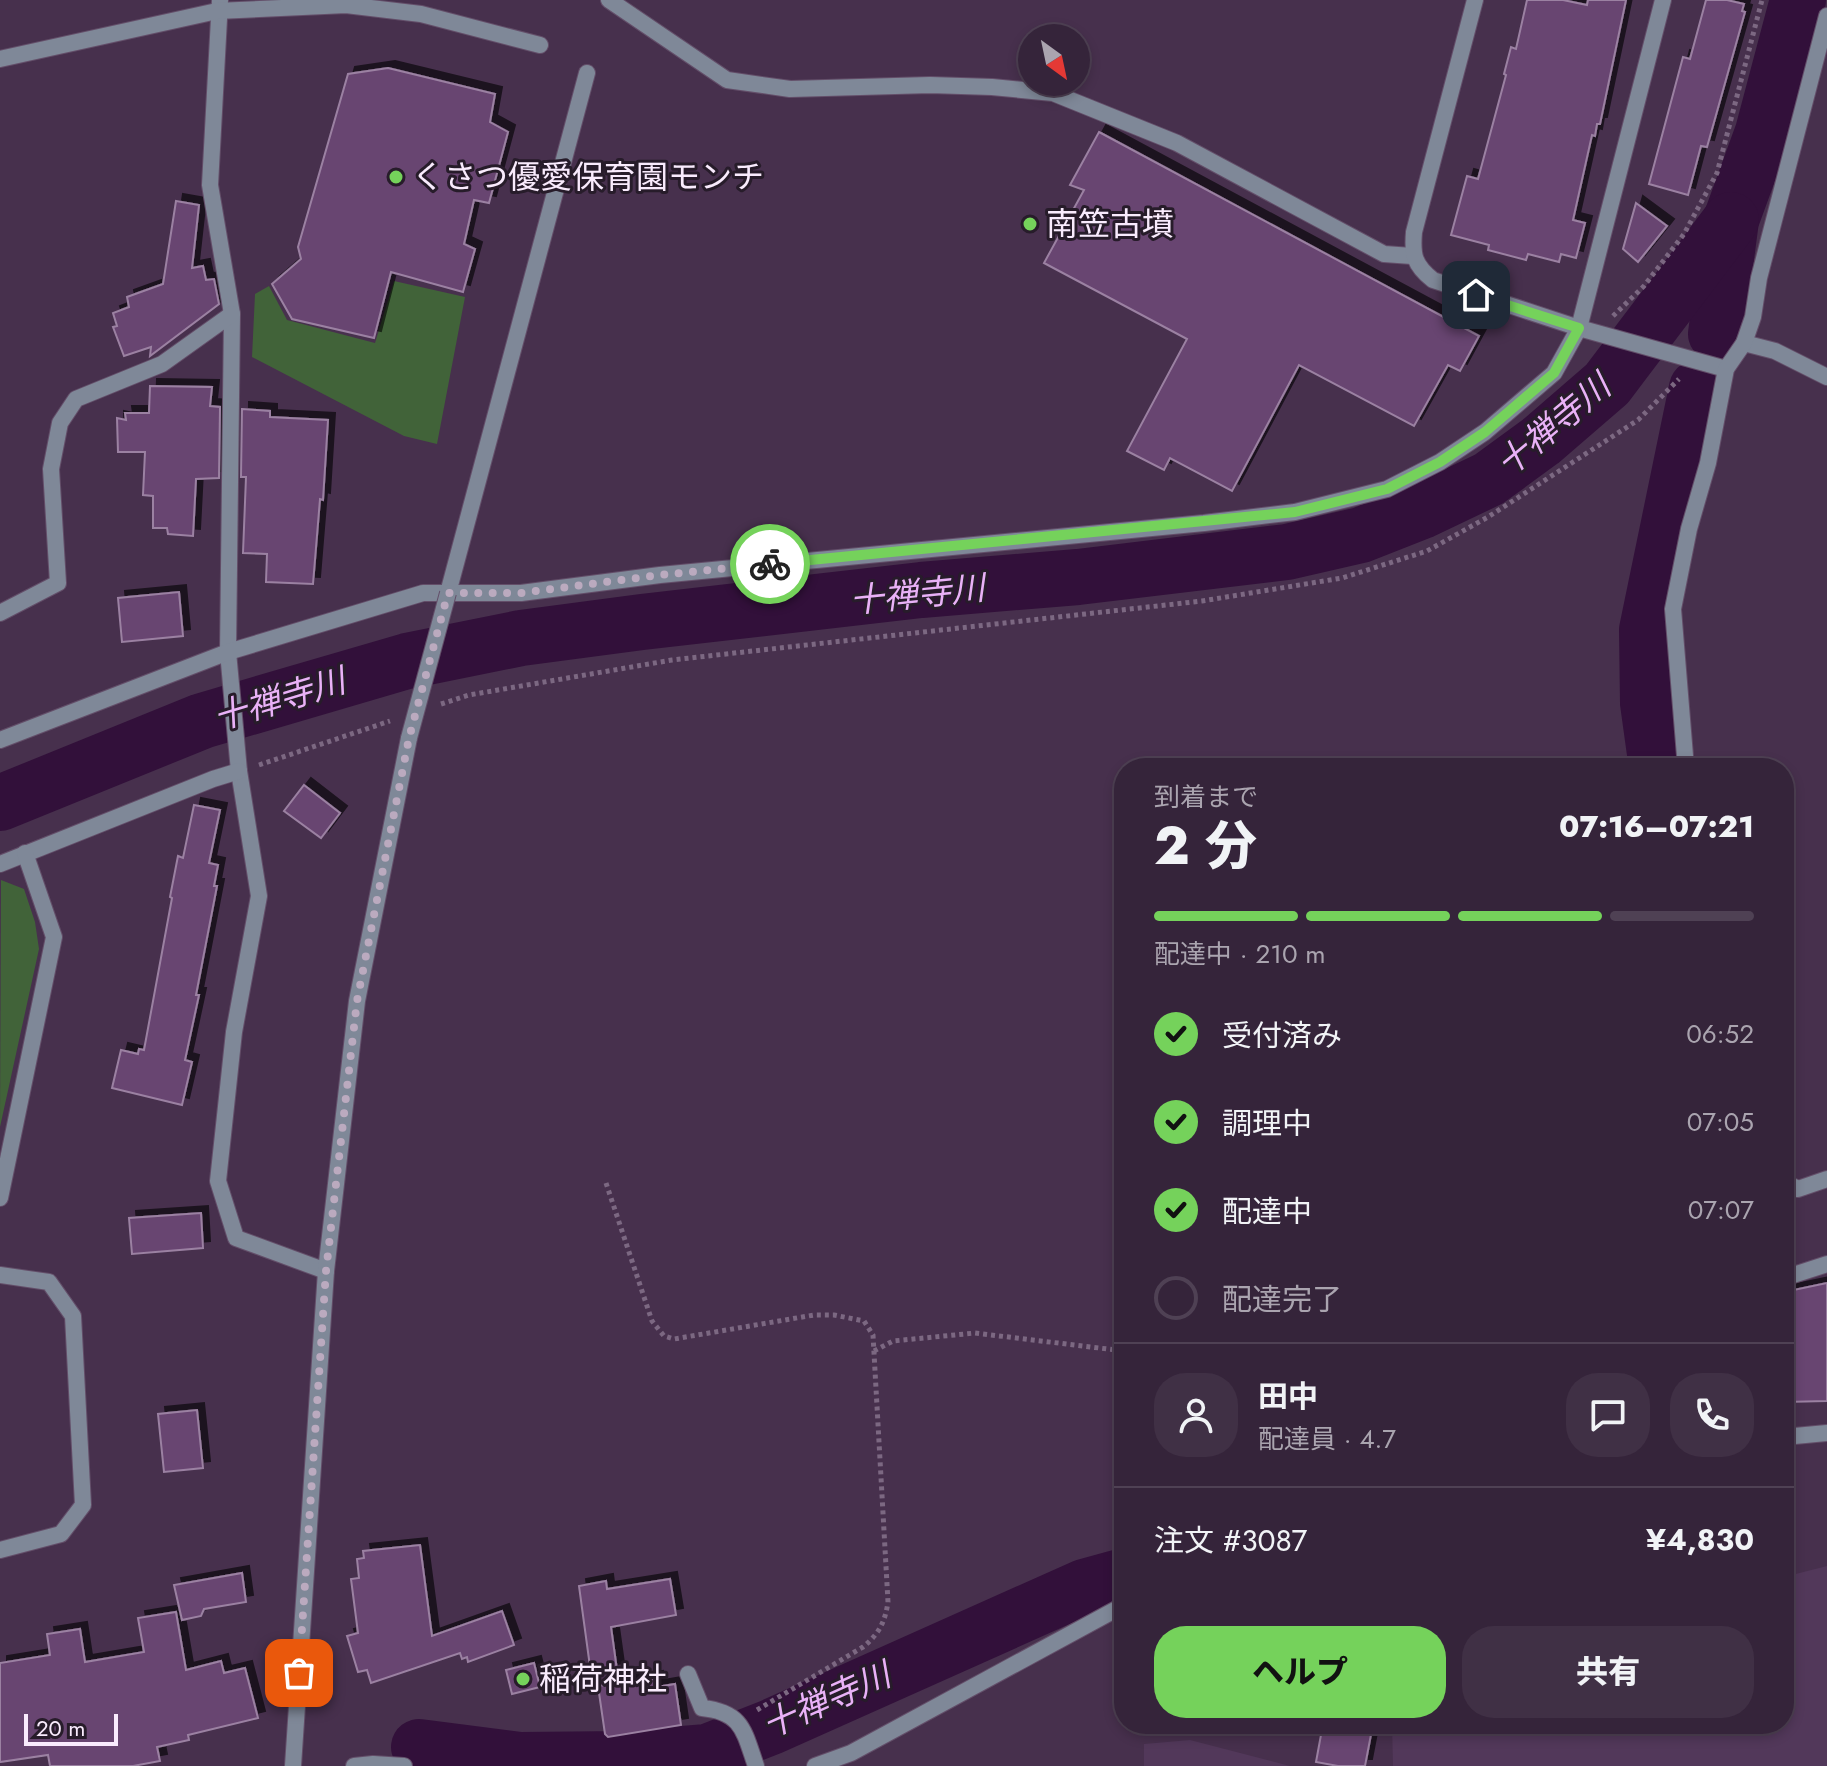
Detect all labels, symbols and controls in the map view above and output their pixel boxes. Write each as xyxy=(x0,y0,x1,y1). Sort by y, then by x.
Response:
north arrow xyxy=(1018,24,1090,96)
map controls xyxy=(1018,24,1090,96)
place label: くさつ優愛保育園モンチ xyxy=(412,154,764,200)
marker: くさつ優愛保育園モンチ xyxy=(387,168,405,186)
place label: 南笠古墳 xyxy=(1046,201,1174,247)
marker: 南笠古墳 xyxy=(1021,215,1039,233)
pin xyxy=(1442,261,1510,329)
icon: home xyxy=(1454,273,1498,317)
water label: 十禅寺川 xyxy=(1485,361,1623,488)
courier xyxy=(730,524,810,604)
icon: bike xyxy=(748,542,792,586)
water label: 十禅寺川 xyxy=(847,563,990,626)
water label: 十禅寺川 xyxy=(207,655,354,743)
text: 到着まで xyxy=(1154,778,1258,816)
text: 07:16–07:21 xyxy=(1559,805,1754,848)
text: 2 分 xyxy=(1154,808,1257,884)
text: 配達中 · 210 m xyxy=(1154,935,1326,973)
icon: check xyxy=(1154,1012,1198,1056)
text: 受付済み xyxy=(1222,1014,1342,1057)
text: 06:52 xyxy=(1686,1015,1754,1053)
icon: check xyxy=(1154,1100,1198,1144)
text: 調理中 xyxy=(1222,1102,1312,1145)
text: 07:05 xyxy=(1687,1103,1754,1141)
icon: check xyxy=(1154,1188,1198,1232)
text: 配達中 xyxy=(1222,1190,1312,1233)
text: 07:07 xyxy=(1688,1191,1754,1229)
text: 配達完了 xyxy=(1222,1278,1342,1321)
button: person xyxy=(1154,1373,1238,1457)
button: chat xyxy=(1566,1373,1650,1457)
button: phone xyxy=(1670,1373,1754,1457)
text: 田中 xyxy=(1258,1375,1318,1418)
text: 配達員 · 4.7 xyxy=(1258,1420,1396,1458)
text: ¥4,830 xyxy=(1646,1518,1754,1561)
text: 注文 #3087 xyxy=(1154,1519,1307,1562)
button: ヘルプ xyxy=(1154,1626,1446,1718)
button: 共有 xyxy=(1462,1626,1754,1718)
pin xyxy=(265,1639,333,1707)
water label: 十禅寺川 xyxy=(754,1649,901,1750)
icon: bag xyxy=(277,1651,321,1695)
place label: 稲荷神社 xyxy=(539,1656,667,1702)
marker: 稲荷神社 xyxy=(514,1670,532,1688)
scale bar xyxy=(24,1710,118,1746)
text: 20 m xyxy=(36,1712,85,1744)

